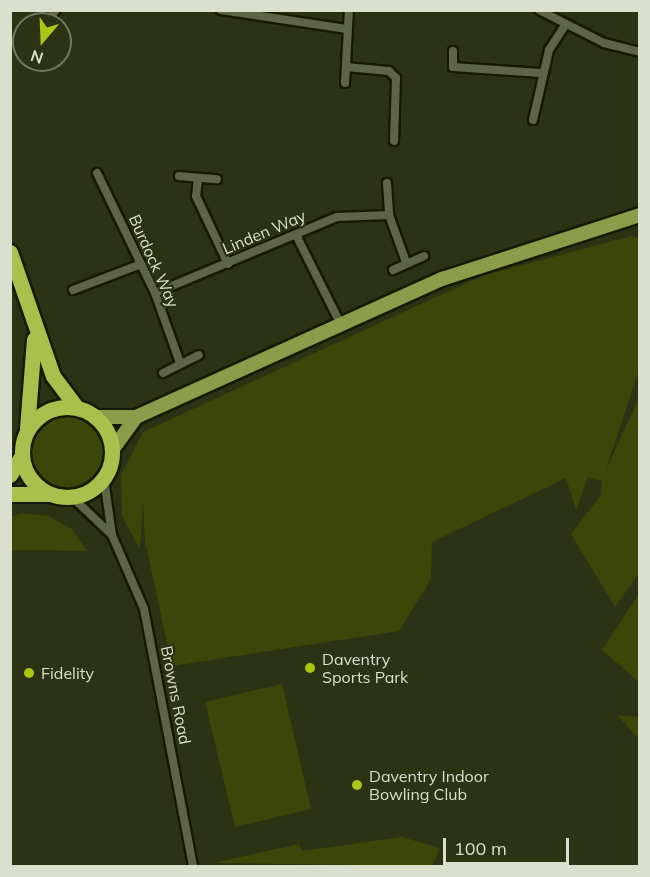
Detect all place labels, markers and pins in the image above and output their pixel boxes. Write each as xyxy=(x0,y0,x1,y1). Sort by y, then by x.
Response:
place label: Daventry Sports Park xyxy=(322,649,408,687)
marker: Daventry Sports Park xyxy=(303,661,317,675)
place label: Fidelity xyxy=(41,663,94,683)
marker: Fidelity xyxy=(22,666,36,680)
place label: Daventry Indoor Bowling Club xyxy=(369,766,489,804)
marker: Daventry Indoor Bowling Club xyxy=(350,778,364,792)

